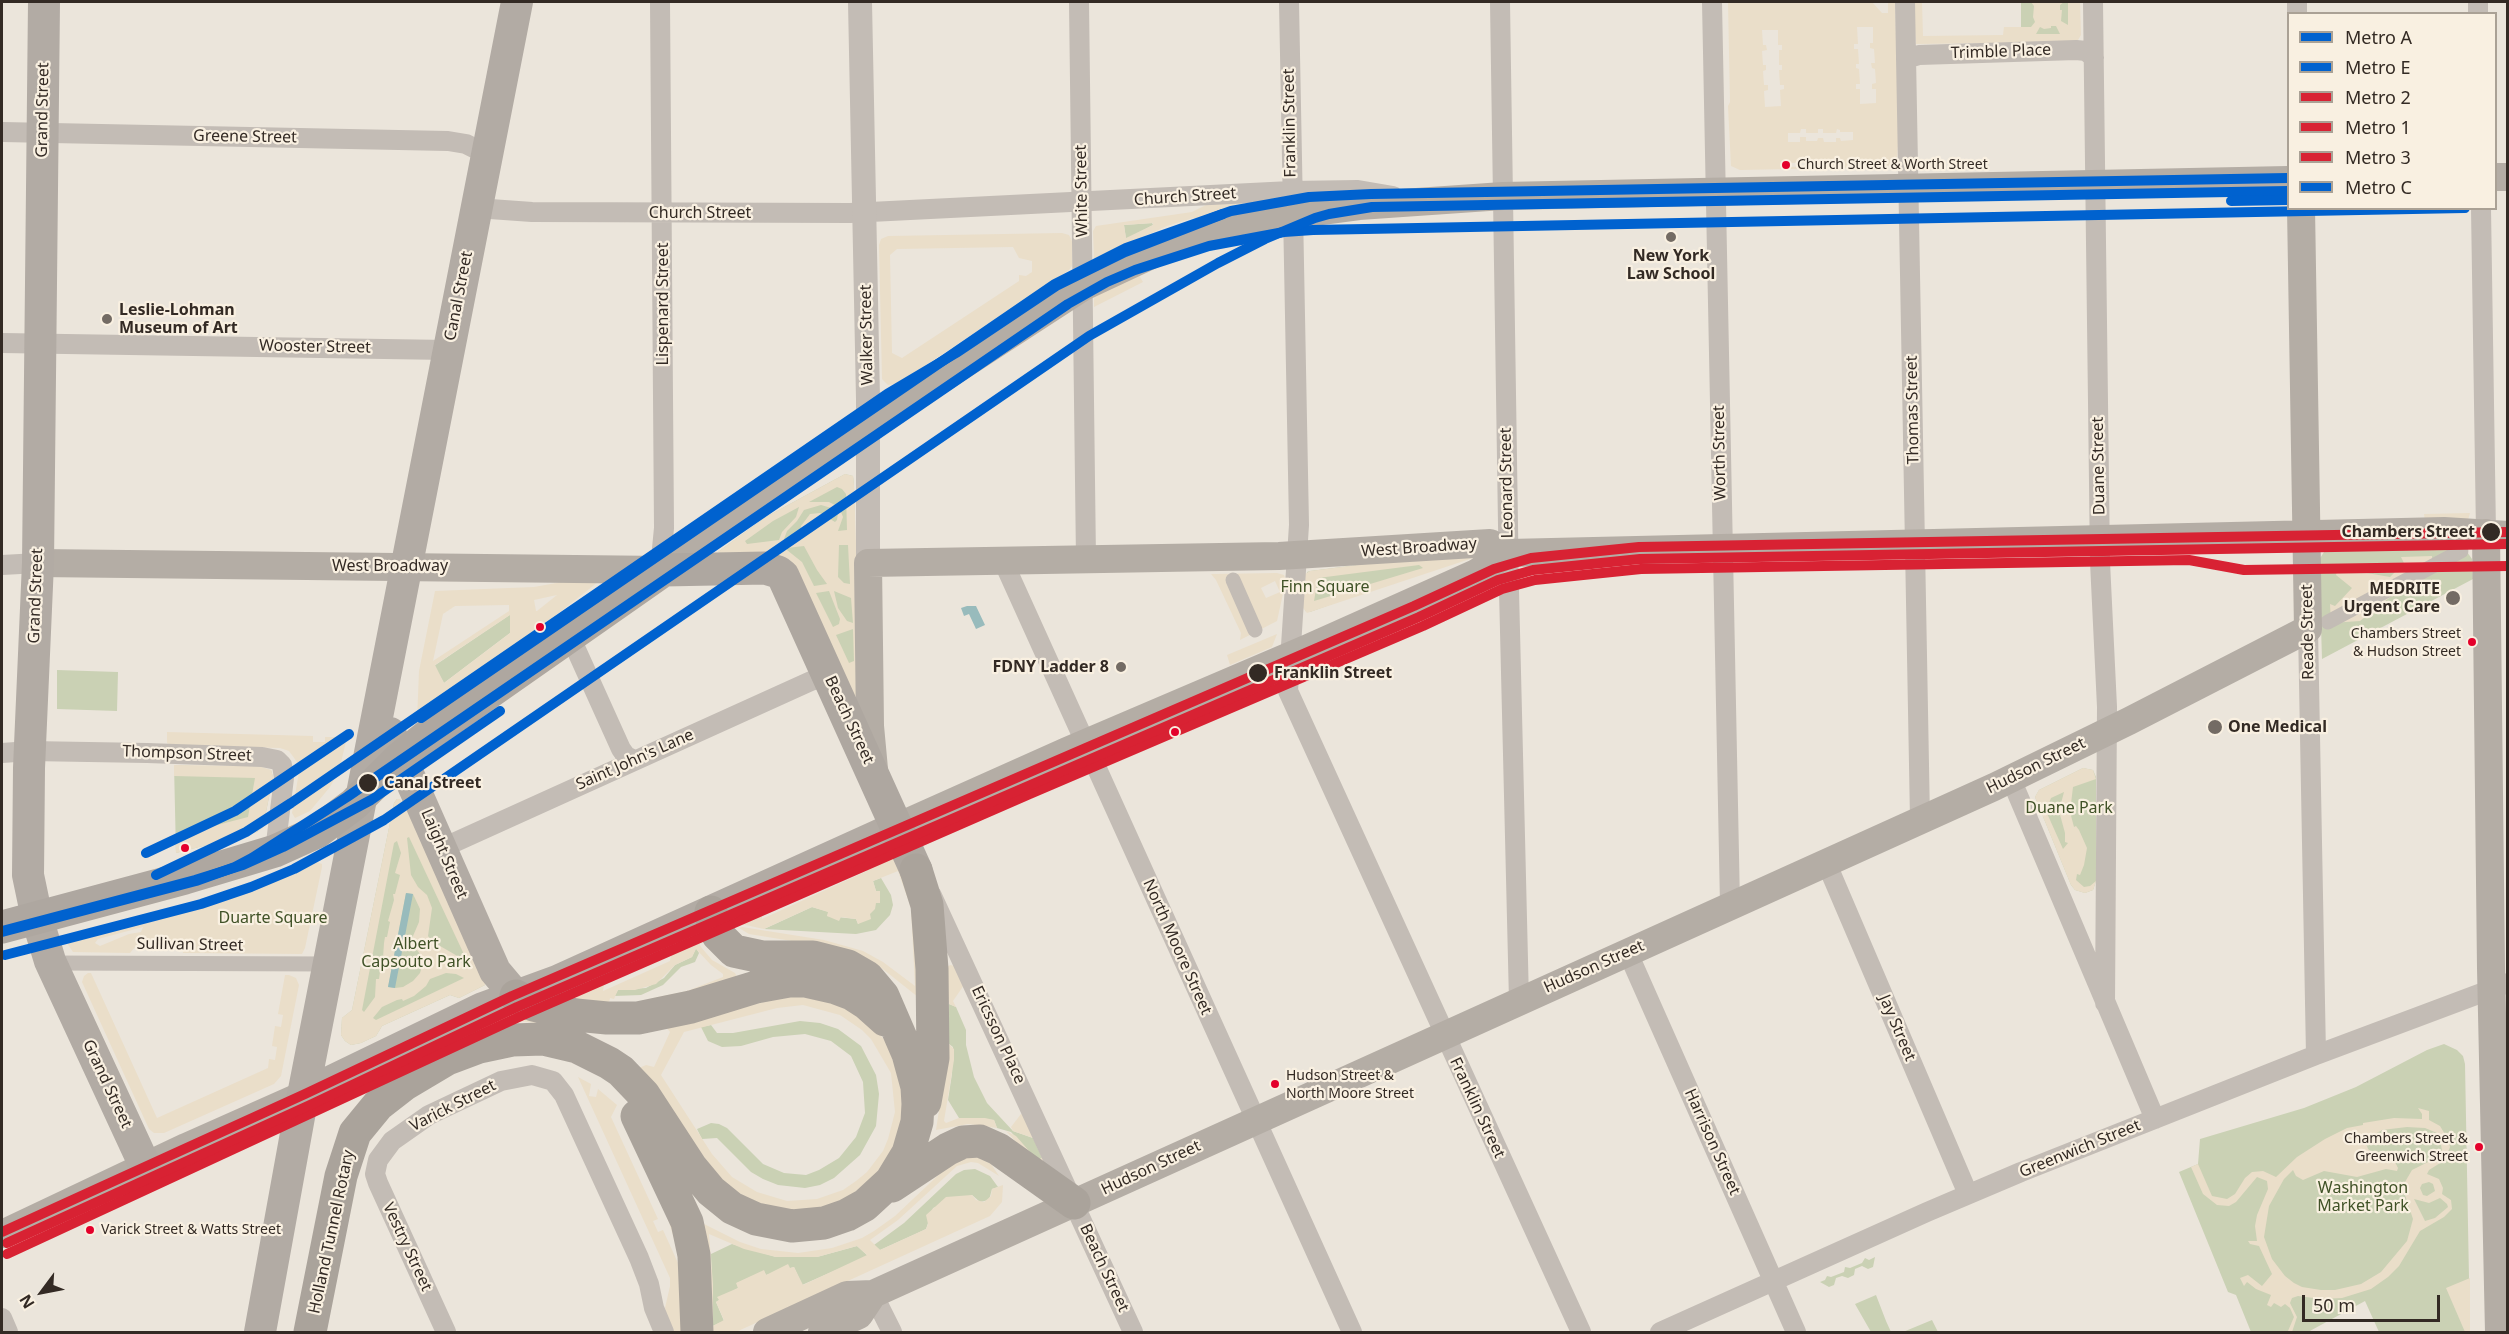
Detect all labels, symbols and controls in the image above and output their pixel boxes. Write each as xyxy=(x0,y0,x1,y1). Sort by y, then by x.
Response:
legend xyxy=(2287,12,2497,210)
text: Metro A xyxy=(2345,25,2412,49)
street label: Trimble Place xyxy=(1950,41,2052,63)
text: Metro E xyxy=(2345,55,2411,79)
street label: Grand Street xyxy=(33,62,53,158)
street label: Franklin Street xyxy=(1279,68,1301,178)
text: Metro 2 xyxy=(2345,85,2411,109)
text: Metro 1 xyxy=(2345,115,2411,139)
street label: Greene Street xyxy=(193,126,297,148)
street label: White Street xyxy=(1072,145,1092,237)
text: Metro 3 xyxy=(2345,145,2411,169)
place label: Church Street & Worth Street xyxy=(1797,157,1988,173)
marker: Church Street & Worth Street xyxy=(1780,159,1792,171)
text: Metro C xyxy=(2345,175,2412,199)
street label: Church Street xyxy=(1133,184,1237,210)
street label: Church Street xyxy=(649,203,751,223)
marker: New York Law School xyxy=(1664,230,1678,244)
street label: Lispenard Street xyxy=(653,243,673,365)
place label: New York Law School xyxy=(1627,246,1715,284)
street label: Canal Street xyxy=(441,250,477,342)
street label: Walker Street xyxy=(857,285,877,385)
place label: Leslie-Lohman Museum of Art xyxy=(119,300,238,338)
marker: Leslie-Lohman Museum of Art xyxy=(100,312,114,326)
street label: Wooster Street xyxy=(259,336,371,358)
street label: Thomas Street xyxy=(1902,355,1924,465)
street label: Worth Street xyxy=(1710,405,1730,501)
street label: Duane Street xyxy=(2089,417,2109,515)
street label: Leonard Street xyxy=(1496,427,1518,539)
marker: Chambers Street xyxy=(2480,521,2502,543)
place label: Chambers Street xyxy=(2341,522,2475,542)
street label: West Broadway xyxy=(1360,534,1478,562)
street label: Grand Street xyxy=(25,548,47,644)
street label: West Broadway xyxy=(332,556,448,576)
park label: Finn Square xyxy=(1280,577,1370,597)
place label: MEDRITE Urgent Care xyxy=(2344,579,2440,617)
street label: Reade Street xyxy=(2298,584,2318,680)
marker: MEDRITE Urgent Care xyxy=(2444,589,2462,607)
unlabelled marker xyxy=(534,621,546,633)
place label: Chambers Street & Hudson Street xyxy=(2351,626,2461,658)
marker: Chambers Street & Hudson Street xyxy=(2466,636,2478,648)
place label: FDNY Ladder 8 xyxy=(993,657,1109,677)
marker: FDNY Ladder 8 xyxy=(1114,660,1128,674)
marker: Franklin Street xyxy=(1247,662,1269,684)
place label: Franklin Street xyxy=(1274,663,1392,683)
street label: Beach Street xyxy=(820,673,878,767)
place label: One Medical xyxy=(2228,717,2327,737)
marker: One Medical xyxy=(2206,718,2224,736)
street label: Saint John's Lane xyxy=(573,725,697,795)
unlabelled marker xyxy=(1169,726,1181,738)
street label: Hudson Street xyxy=(1983,734,2089,798)
street label: Thompson Street xyxy=(122,742,252,766)
marker: Canal Street xyxy=(357,772,379,794)
place label: Canal Street xyxy=(384,773,481,793)
park label: Duane Park xyxy=(2025,798,2113,818)
street label: Laight Street xyxy=(416,806,472,902)
unlabelled marker xyxy=(179,842,191,854)
street label: North Moore Street xyxy=(1138,876,1216,1018)
park label: Duarte Square xyxy=(219,908,327,928)
street label: Sullivan Street xyxy=(136,934,244,956)
park label: Albert Capsouto Park xyxy=(361,934,471,972)
street label: Hudson Street xyxy=(1541,936,1647,998)
street label: Ericsson Place xyxy=(967,983,1029,1087)
street label: Jay Street xyxy=(1874,992,1920,1064)
street label: Grand Street xyxy=(78,1037,136,1131)
street label: Franklin Street xyxy=(1445,1055,1509,1161)
place label: Hudson Street & North Moore Street xyxy=(1286,1068,1414,1100)
street label: Varick Street xyxy=(407,1076,499,1136)
marker: Hudson Street & North Moore Street xyxy=(1269,1078,1281,1090)
street label: Harrison Street xyxy=(1680,1086,1744,1198)
street label: Greenwich Street xyxy=(2017,1116,2143,1182)
place label: Chambers Street & Greenwich Street xyxy=(2344,1131,2468,1164)
street label: Hudson Street xyxy=(1098,1137,1204,1199)
marker: Chambers Street & Greenwich Street xyxy=(2473,1141,2485,1153)
street label: Holland Tunnel Rotary xyxy=(305,1148,359,1316)
park label: Washington Market Park xyxy=(2317,1178,2409,1216)
street label: Vestry Street xyxy=(378,1200,436,1294)
street label: Beach Street xyxy=(1075,1221,1133,1315)
place label: Varick Street & Watts Street xyxy=(101,1222,281,1238)
marker: Varick Street & Watts Street xyxy=(84,1224,96,1236)
north arrow xyxy=(12,1262,72,1322)
scale bar xyxy=(2305,1283,2443,1321)
text: N xyxy=(14,1290,40,1313)
text: 50 m xyxy=(2313,1293,2355,1317)

